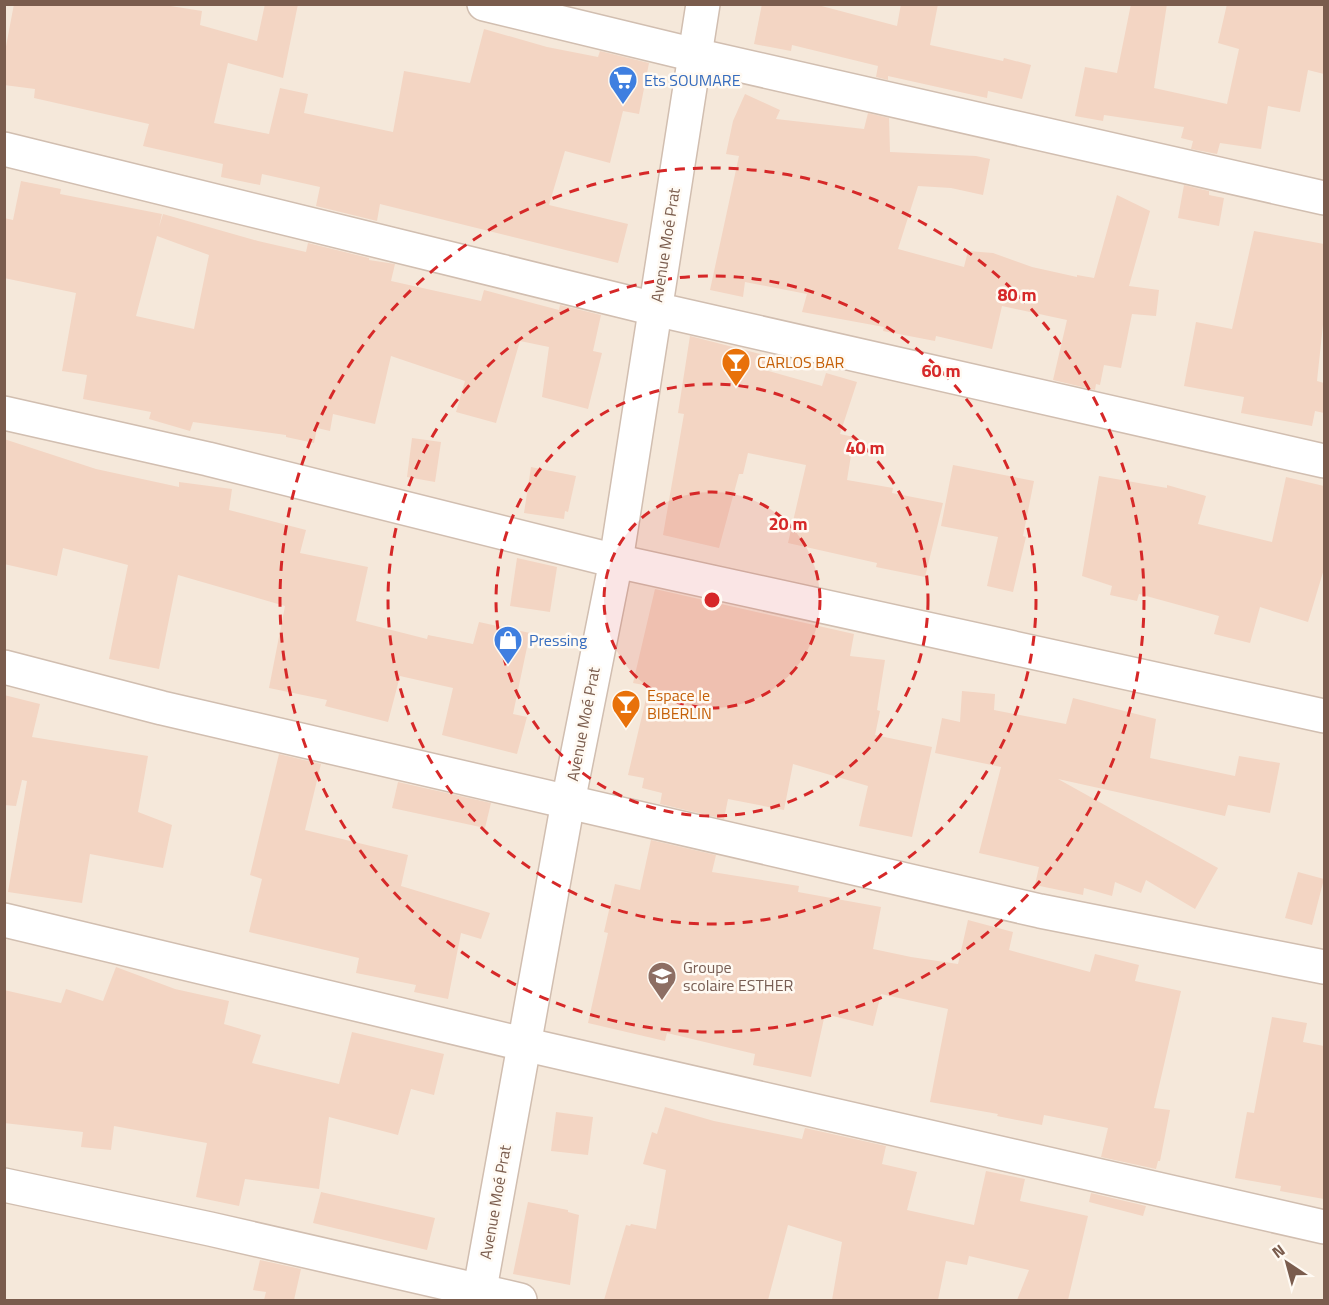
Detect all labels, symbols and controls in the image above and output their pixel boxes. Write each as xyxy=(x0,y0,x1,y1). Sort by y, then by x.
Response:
supermarket icon: Ets SOUMARE xyxy=(607,64,639,106)
place label: Ets SOUMARE xyxy=(644,68,741,92)
street label: Avenue Moé Prat xyxy=(644,186,686,304)
text: 80 m xyxy=(997,281,1037,308)
bar icon: CARLOS BAR xyxy=(720,346,752,388)
place label: CARLOS BAR xyxy=(757,350,844,374)
text: 60 m xyxy=(921,357,961,384)
text: 40 m xyxy=(845,434,885,461)
text: 20 m xyxy=(768,510,808,537)
centre of rings xyxy=(702,590,722,610)
shop icon: Pressing xyxy=(492,624,524,666)
place label: Pressing xyxy=(529,628,587,652)
street label: Avenue Moé Prat xyxy=(560,665,606,783)
place label: Espace le BIBERLIN xyxy=(647,683,712,725)
bar icon: Espace le BIBERLIN xyxy=(610,688,642,730)
place label: Groupe scolaire ESTHER xyxy=(683,955,793,997)
school or university icon: Groupe scolaire ESTHER xyxy=(646,960,678,1002)
street label: Avenue Moé Prat xyxy=(473,1143,517,1261)
north arrow xyxy=(1257,1233,1317,1293)
text: N xyxy=(1267,1238,1290,1264)

